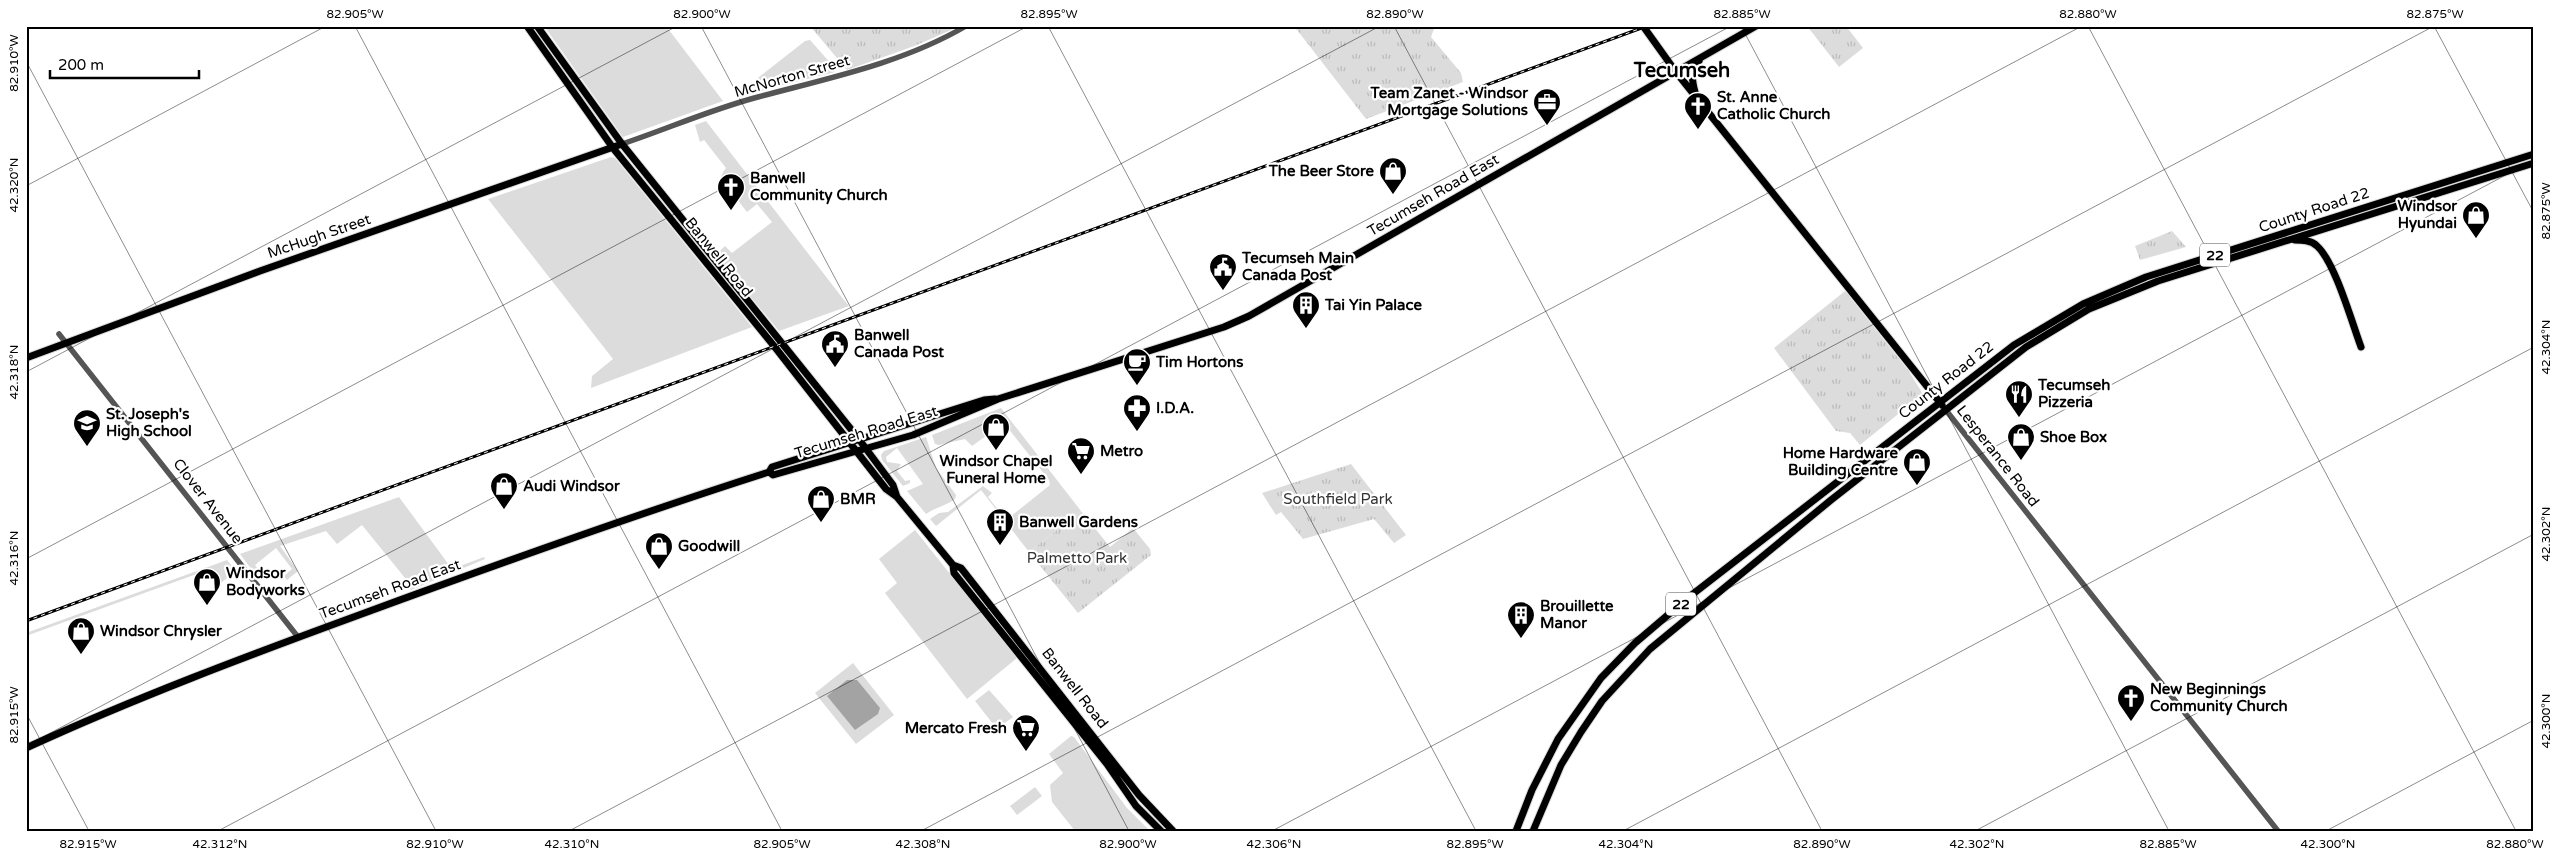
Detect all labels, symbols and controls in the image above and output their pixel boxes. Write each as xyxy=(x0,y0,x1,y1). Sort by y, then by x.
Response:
text: 82.905°W xyxy=(326,7,384,21)
text: 82.900°W xyxy=(673,7,731,21)
text: 82.895°W xyxy=(1020,7,1078,21)
text: 82.890°W xyxy=(1366,7,1424,21)
text: 82.885°W xyxy=(1713,7,1771,21)
text: 82.880°W xyxy=(2059,7,2117,21)
text: 82.875°W xyxy=(2406,7,2464,21)
text: 82.910°W xyxy=(7,34,21,92)
scale bar xyxy=(50,48,199,80)
street label: McNorton Street xyxy=(732,51,852,101)
text: 200 m xyxy=(58,56,104,74)
district label: Tecumseh xyxy=(1633,59,1730,83)
place label: Team Zanet - Windsor Mortgage Solutions xyxy=(1370,84,1528,120)
office icon: Team Zanet - Windsor Mortgage Solutions xyxy=(1532,87,1562,126)
place label: St. Anne Catholic Church xyxy=(1717,88,1830,123)
church icon: St. Anne Catholic Church xyxy=(1683,91,1713,130)
street label: Tecumseh Road East xyxy=(1364,150,1502,240)
shop icon: The Beer Store xyxy=(1378,156,1408,195)
text: 42.320°N xyxy=(7,158,21,212)
place label: The Beer Store xyxy=(1268,162,1375,180)
place label: Banwell Community Church xyxy=(750,169,888,205)
church icon: Banwell Community Church xyxy=(716,172,746,211)
text: 82.875°W xyxy=(2539,182,2553,240)
street label: County Road 22 xyxy=(2256,184,2372,236)
place label: Windsor Hyundai xyxy=(2398,197,2457,233)
shop icon: Windsor Hyundai xyxy=(2461,200,2491,239)
street label: McHugh Street xyxy=(265,210,373,262)
street label: Banwell Road xyxy=(681,214,757,300)
road number: 22 xyxy=(2200,244,2230,266)
place label: Tecumseh Main Canada Post xyxy=(1241,249,1354,284)
public building icon: Tecumseh Main Canada Post xyxy=(1208,252,1238,291)
building icon: Tai Yin Palace xyxy=(1291,290,1321,329)
place label: Tai Yin Palace xyxy=(1324,296,1422,314)
text: 42.304°N xyxy=(2539,320,2553,374)
place label: Banwell Canada Post xyxy=(854,326,944,361)
public building icon: Banwell Canada Post xyxy=(820,329,850,368)
street label: County Road 22 xyxy=(1895,337,1997,423)
text: 42.318°N xyxy=(7,345,21,399)
cafe icon: Tim Hortons xyxy=(1122,347,1152,386)
place label: Tim Hortons xyxy=(1155,353,1243,371)
place label: Tecumseh Pizzeria xyxy=(2037,376,2110,411)
restaurant icon: Tecumseh Pizzeria xyxy=(2004,379,2034,418)
pharmacy icon: I.D.A. xyxy=(1122,393,1152,432)
place label: I.D.A. xyxy=(1156,399,1194,417)
street label: Tecumseh Road East xyxy=(792,402,940,462)
street label: Lesperance Road xyxy=(1953,402,2043,510)
place label: St. Joseph's High School xyxy=(106,405,192,441)
school or university icon: St. Joseph's High School xyxy=(72,408,102,447)
shop icon: Windsor Chapel Funeral Home xyxy=(981,412,1011,451)
shop icon: Shoe Box xyxy=(2006,422,2036,461)
place label: Shoe Box xyxy=(2040,428,2107,446)
supermarket icon: Metro xyxy=(1066,436,1096,475)
place label: Metro xyxy=(1100,442,1143,460)
place label: Home Hardware Building Centre xyxy=(1783,444,1899,480)
shop icon: Home Hardware Building Centre xyxy=(1902,447,1932,486)
place label: Windsor Chapel Funeral Home xyxy=(940,452,1053,487)
street label: Clover Avenue xyxy=(169,455,247,547)
shop icon: Audi Windsor xyxy=(489,471,519,510)
place label: Audi Windsor xyxy=(523,477,620,495)
shop icon: BMR xyxy=(806,484,836,523)
place label: BMR xyxy=(840,490,876,508)
park label: Southfield Park xyxy=(1283,490,1393,508)
building icon: Banwell Gardens xyxy=(985,507,1015,546)
text: 42.302°N xyxy=(2539,507,2553,561)
place label: Banwell Gardens xyxy=(1019,513,1138,531)
text: 42.316°N xyxy=(7,531,21,585)
shop icon: Goodwill xyxy=(644,531,674,570)
place label: Goodwill xyxy=(678,537,740,555)
park label: Palmetto Park xyxy=(1027,549,1127,567)
street label: Tecumseh Road East xyxy=(317,555,463,623)
place label: Windsor Bodyworks xyxy=(226,564,305,600)
shop icon: Windsor Bodyworks xyxy=(192,567,222,606)
road number: 22 xyxy=(1666,592,1696,616)
place label: Brouillette Manor xyxy=(1540,597,1614,632)
building icon: Brouillette Manor xyxy=(1506,600,1536,639)
shop icon: Windsor Chrysler xyxy=(66,616,96,655)
place label: Windsor Chrysler xyxy=(100,622,222,641)
street label: Banwell Road xyxy=(1038,644,1112,732)
place label: New Beginnings Community Church xyxy=(2150,680,2288,716)
church icon: New Beginnings Community Church xyxy=(2116,683,2146,722)
text: 82.915°W xyxy=(7,686,21,744)
text: 42.300°N xyxy=(2539,694,2553,748)
supermarket icon: Mercato Fresh xyxy=(1011,713,1041,752)
place label: Mercato Fresh xyxy=(905,719,1007,737)
text: 82.915°W xyxy=(59,837,117,851)
text: 42.312°N xyxy=(193,837,247,851)
text: 82.910°W xyxy=(406,837,464,851)
text: 42.310°N xyxy=(545,837,599,851)
text: 82.905°W xyxy=(753,837,811,851)
text: 42.308°N xyxy=(896,837,950,851)
text: 82.900°W xyxy=(1099,837,1157,851)
text: 42.306°N xyxy=(1247,837,1301,851)
text: 82.895°W xyxy=(1446,837,1504,851)
text: 42.304°N xyxy=(1599,837,1653,851)
text: 82.890°W xyxy=(1793,837,1851,851)
text: 42.302°N xyxy=(1950,837,2004,851)
text: 82.885°W xyxy=(2139,837,2197,851)
text: 42.300°N xyxy=(2301,837,2355,851)
text: 82.880°W xyxy=(2486,837,2544,851)

